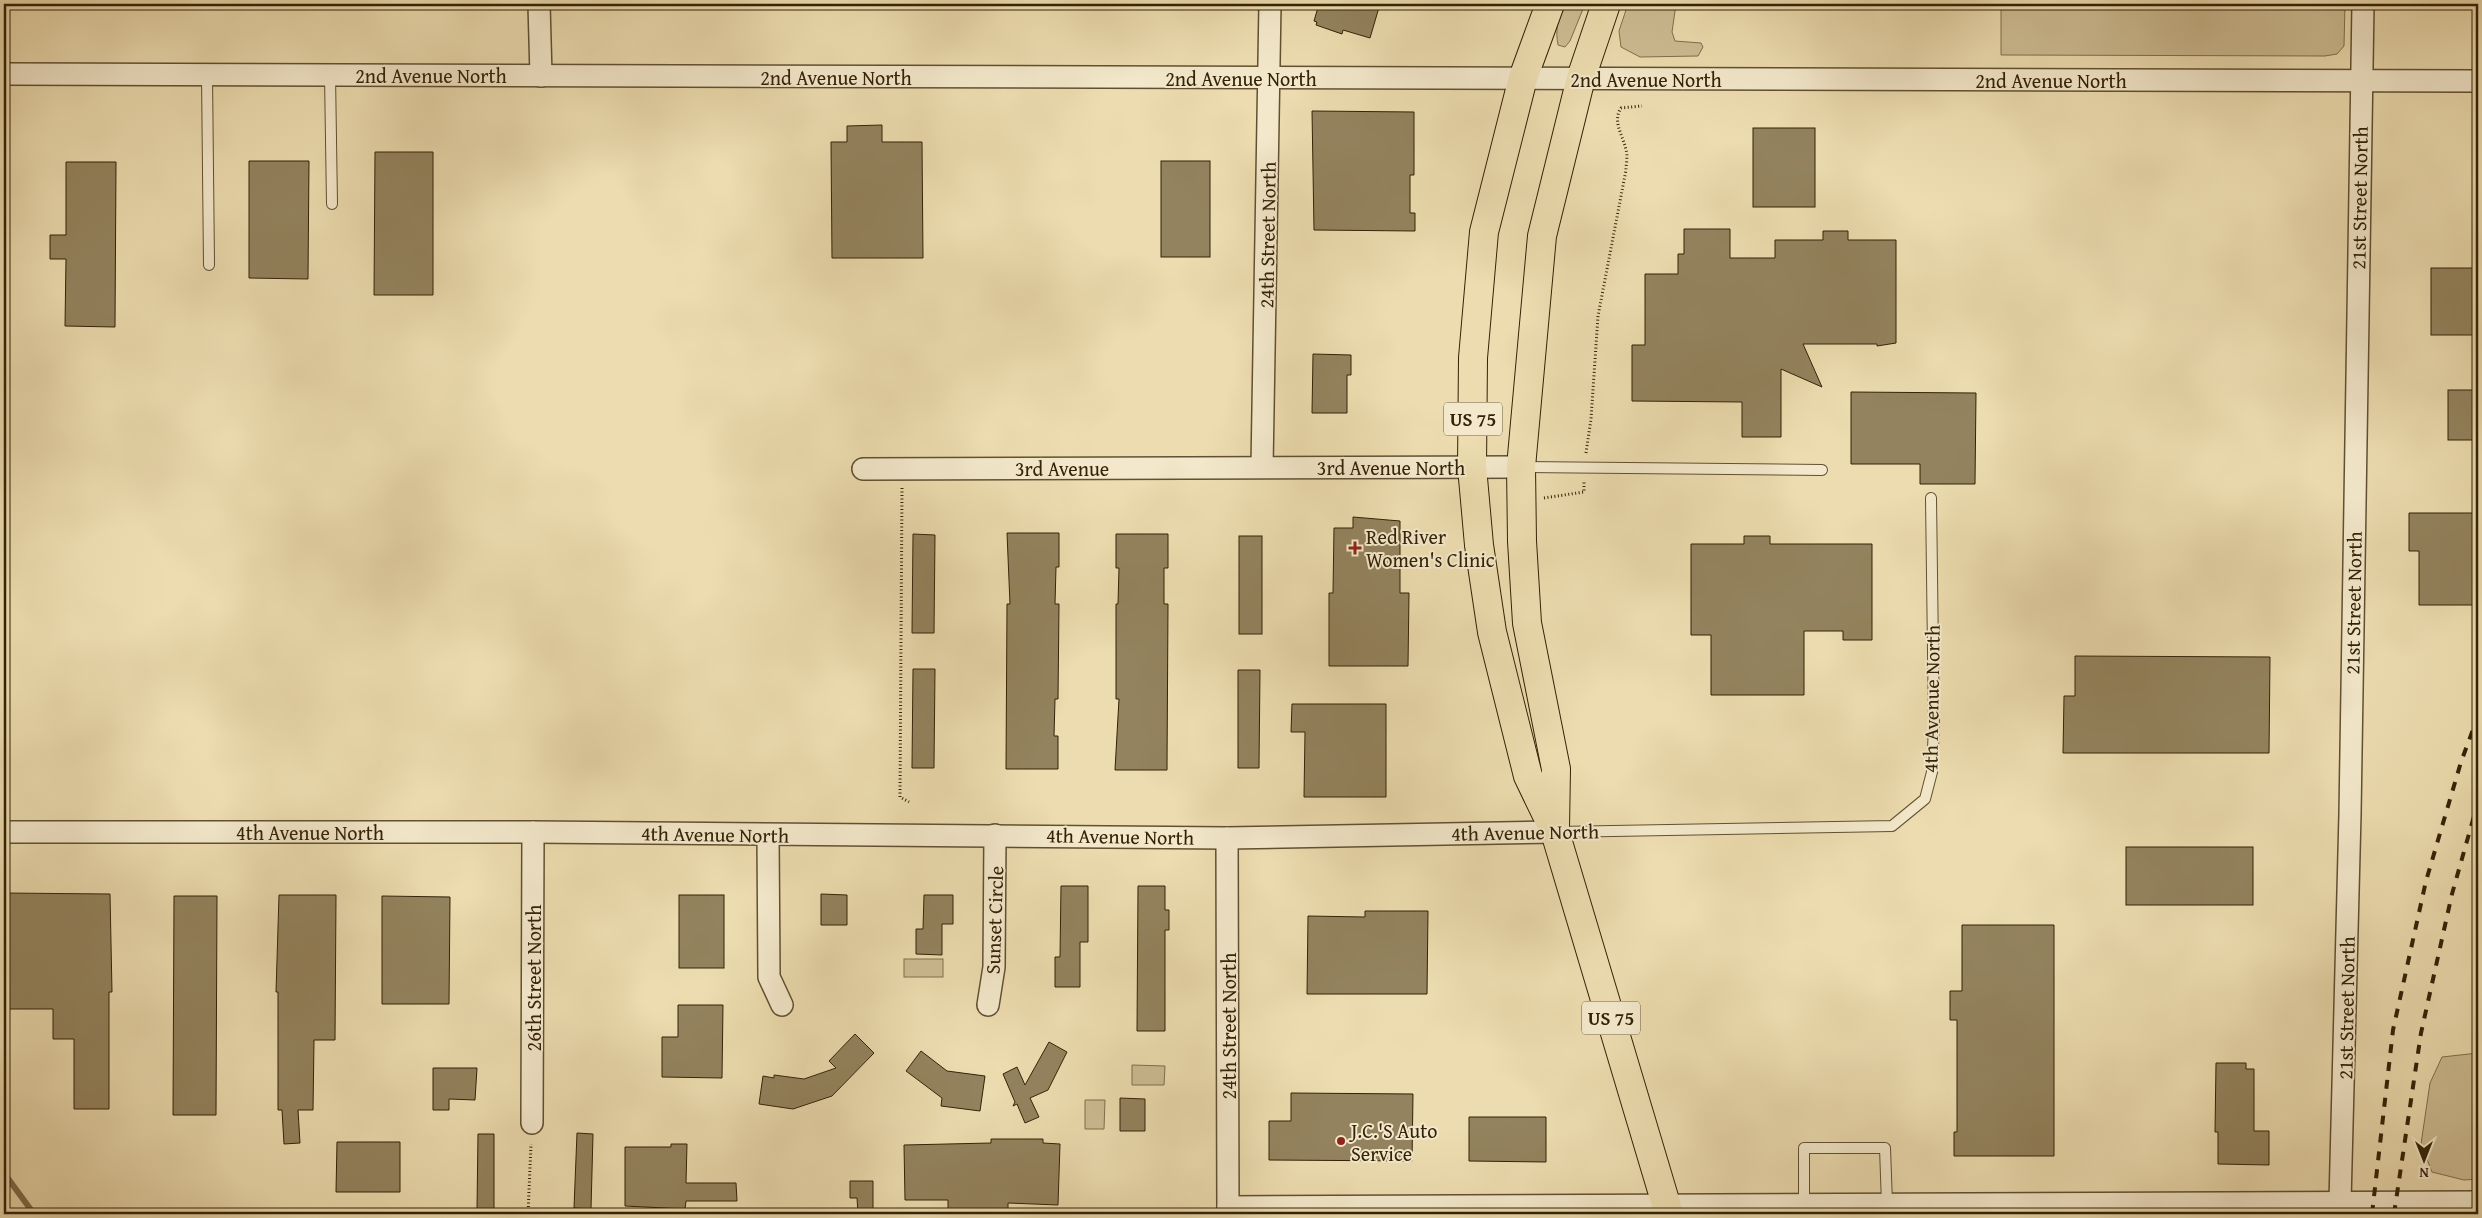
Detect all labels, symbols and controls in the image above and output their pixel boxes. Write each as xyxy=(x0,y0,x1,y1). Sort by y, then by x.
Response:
street label: 2nd Avenue North xyxy=(355,61,507,90)
street label: 2nd Avenue North xyxy=(760,63,912,92)
street label: 2nd Avenue North xyxy=(1165,64,1317,93)
street label: 2nd Avenue North xyxy=(1570,65,1722,94)
street label: 2nd Avenue North xyxy=(1975,66,2127,95)
street label: 21st Street North xyxy=(2343,126,2375,270)
street label: 24th Street North xyxy=(1251,161,1283,309)
road number: US 75 xyxy=(1444,402,1502,436)
street label: 3rd Avenue North xyxy=(1317,453,1465,482)
street label: 3rd Avenue xyxy=(1015,454,1109,483)
place label: Red River Women's Clinic xyxy=(1366,522,1495,574)
street label: 21st Street North xyxy=(2337,531,2369,675)
marker: Red River Women's Clinic xyxy=(1348,541,1362,555)
street label: 4th Avenue North xyxy=(1915,625,1947,773)
street label: 4th Avenue North xyxy=(1451,816,1599,848)
street label: 4th Avenue North xyxy=(236,818,384,847)
street label: 4th Avenue North xyxy=(641,818,789,850)
street label: 4th Avenue North xyxy=(1046,820,1194,852)
street label: Sunset Circle xyxy=(978,865,1010,975)
street label: 26th Street North xyxy=(519,905,548,1051)
street label: 21st Street North xyxy=(2330,936,2362,1080)
street label: 24th Street North xyxy=(1214,953,1243,1099)
road number: US 75 xyxy=(1582,1001,1640,1034)
place label: J.C.'S Auto Service xyxy=(1348,1116,1437,1168)
marker: J.C.'S Auto Service xyxy=(1335,1135,1347,1147)
north arrow xyxy=(2400,1136,2450,1186)
text: N xyxy=(2419,1163,2429,1183)

